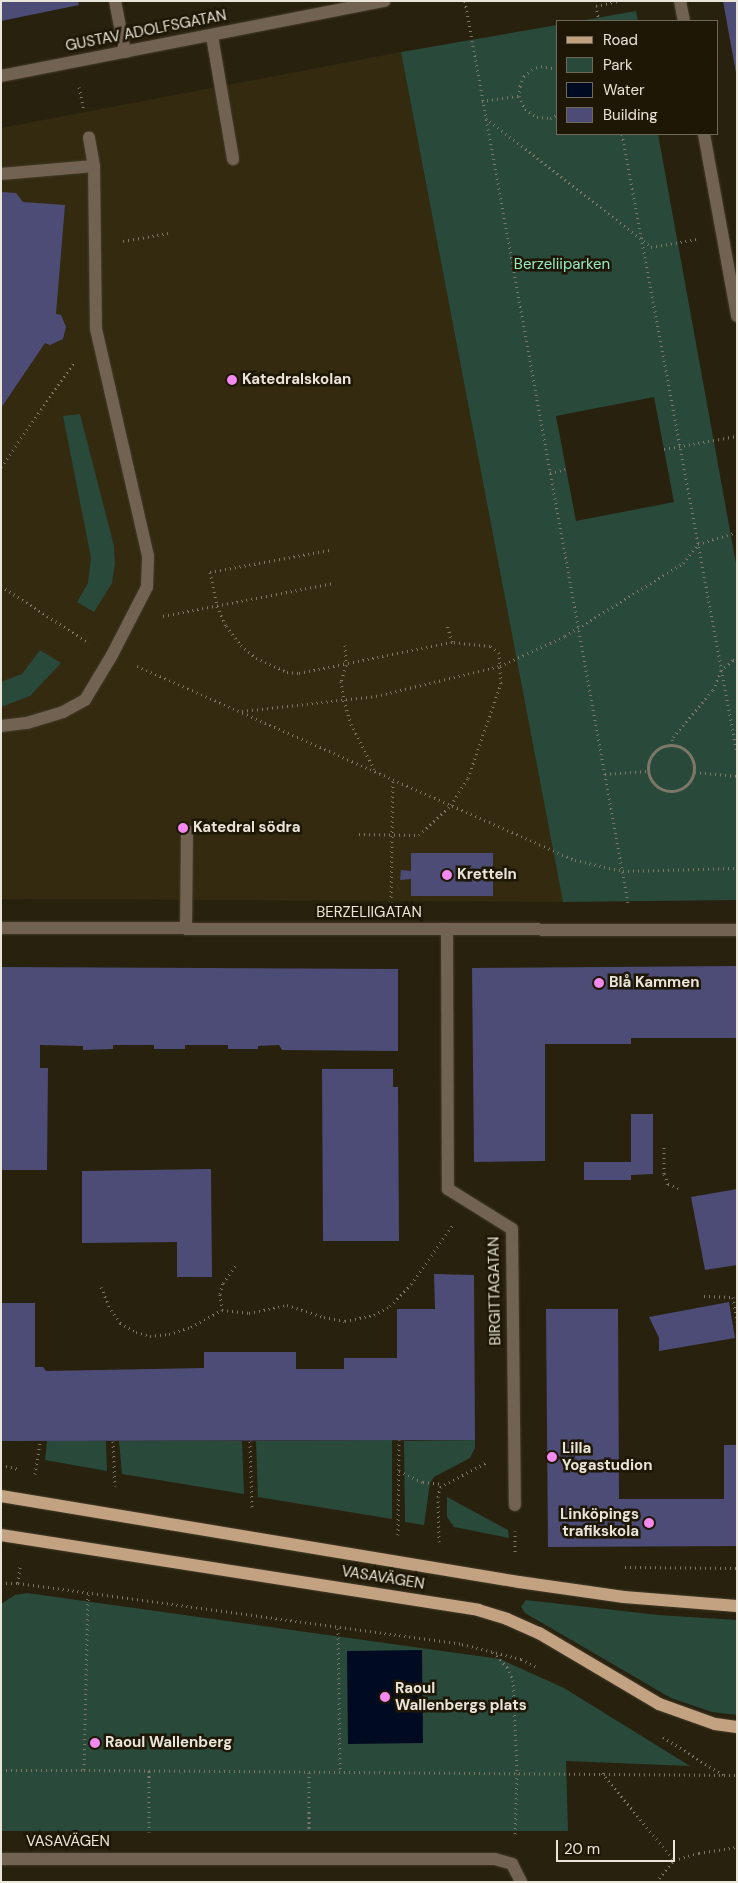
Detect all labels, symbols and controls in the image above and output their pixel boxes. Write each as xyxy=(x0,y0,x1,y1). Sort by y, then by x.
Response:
street label: GUSTAV ADOLFSGATAN xyxy=(64,7,228,55)
legend xyxy=(556,20,718,135)
text: Road xyxy=(603,30,638,50)
text: Park xyxy=(603,55,633,75)
text: Water xyxy=(603,80,644,100)
text: Building xyxy=(603,105,658,125)
park label: Berzeliiparken xyxy=(514,256,610,274)
place label: Katedralskolan xyxy=(242,371,351,389)
marker: Katedralskolan xyxy=(226,374,238,386)
place label: Katedral södra xyxy=(193,819,300,837)
marker: Katedral södra xyxy=(177,822,189,834)
place label: Kretteln xyxy=(457,866,517,884)
marker: Kretteln xyxy=(441,869,453,881)
street label: BERZELIIGATAN xyxy=(316,904,422,922)
place label: Blå Kammen xyxy=(609,974,699,992)
marker: Blå Kammen xyxy=(593,977,605,989)
street label: BIRGITTAGATAN xyxy=(485,1236,505,1346)
place label: Lilla Yogastudion xyxy=(562,1439,652,1474)
marker: Lilla Yogastudion xyxy=(546,1451,558,1463)
place label: Linköpings trafikskola xyxy=(560,1505,639,1540)
marker: Linköpings trafikskola xyxy=(643,1517,655,1529)
street label: VASAVÄGEN xyxy=(340,1563,426,1593)
place label: Raoul Wallenbergs plats xyxy=(395,1679,527,1714)
marker: Raoul Wallenbergs plats xyxy=(379,1691,391,1703)
place label: Raoul Wallenberg xyxy=(105,1734,232,1752)
marker: Raoul Wallenberg xyxy=(89,1737,101,1749)
scale bar xyxy=(558,1830,677,1862)
street label: VASAVÄGEN xyxy=(26,1833,110,1851)
text: 20 m xyxy=(564,1839,600,1859)

